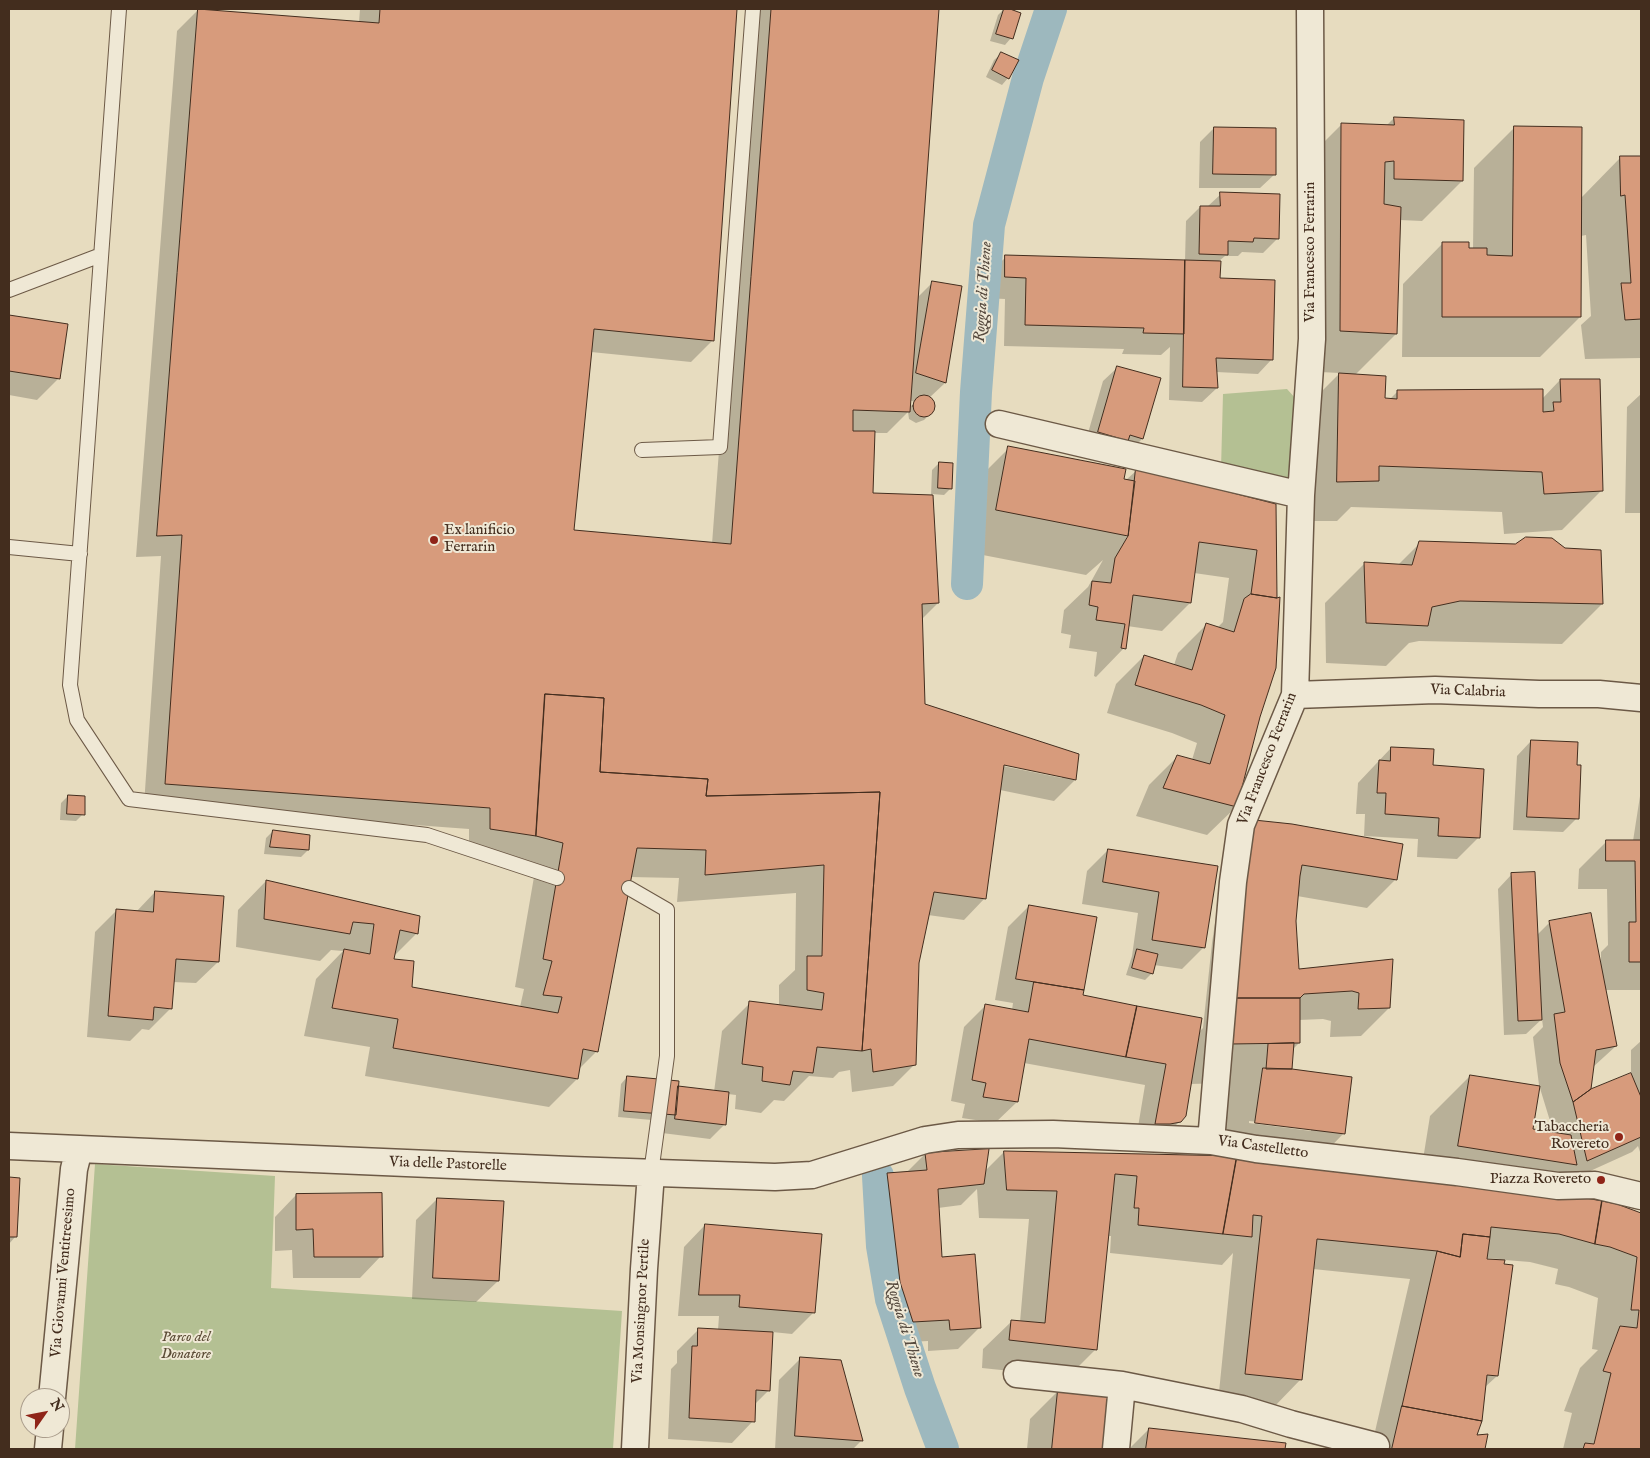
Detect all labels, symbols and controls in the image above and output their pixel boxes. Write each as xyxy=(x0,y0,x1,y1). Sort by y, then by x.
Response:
street label: Via Francesco Ferrarin xyxy=(1302,182,1320,322)
water label: Roggia di Thiene xyxy=(971,241,997,343)
place label: Ex lanificio Ferrarin xyxy=(444,522,515,557)
marker: Ex lanificio Ferrarin xyxy=(428,534,440,546)
street label: Via Calabria xyxy=(1430,682,1506,702)
street label: Via Francesco Ferrarin xyxy=(1234,690,1302,828)
place label: Tabaccheria Rovereto xyxy=(1535,1119,1609,1154)
marker: Tabaccheria Rovereto xyxy=(1613,1131,1625,1143)
street label: Via Castelletto xyxy=(1216,1133,1310,1163)
street label: Via delle Pastorelle xyxy=(389,1154,507,1176)
place label: Piazza Rovereto xyxy=(1490,1171,1591,1189)
marker: Piazza Rovereto xyxy=(1595,1174,1607,1186)
street label: Via Giovanni Ventitreesimo xyxy=(48,1188,80,1358)
street label: Via Monsingnor Pertile xyxy=(629,1238,655,1384)
water label: Roggia di Thiene xyxy=(880,1278,928,1380)
park label: Parco del Donatore xyxy=(161,1329,211,1364)
north arrow xyxy=(20,1388,70,1438)
text: N xyxy=(46,1395,68,1415)

